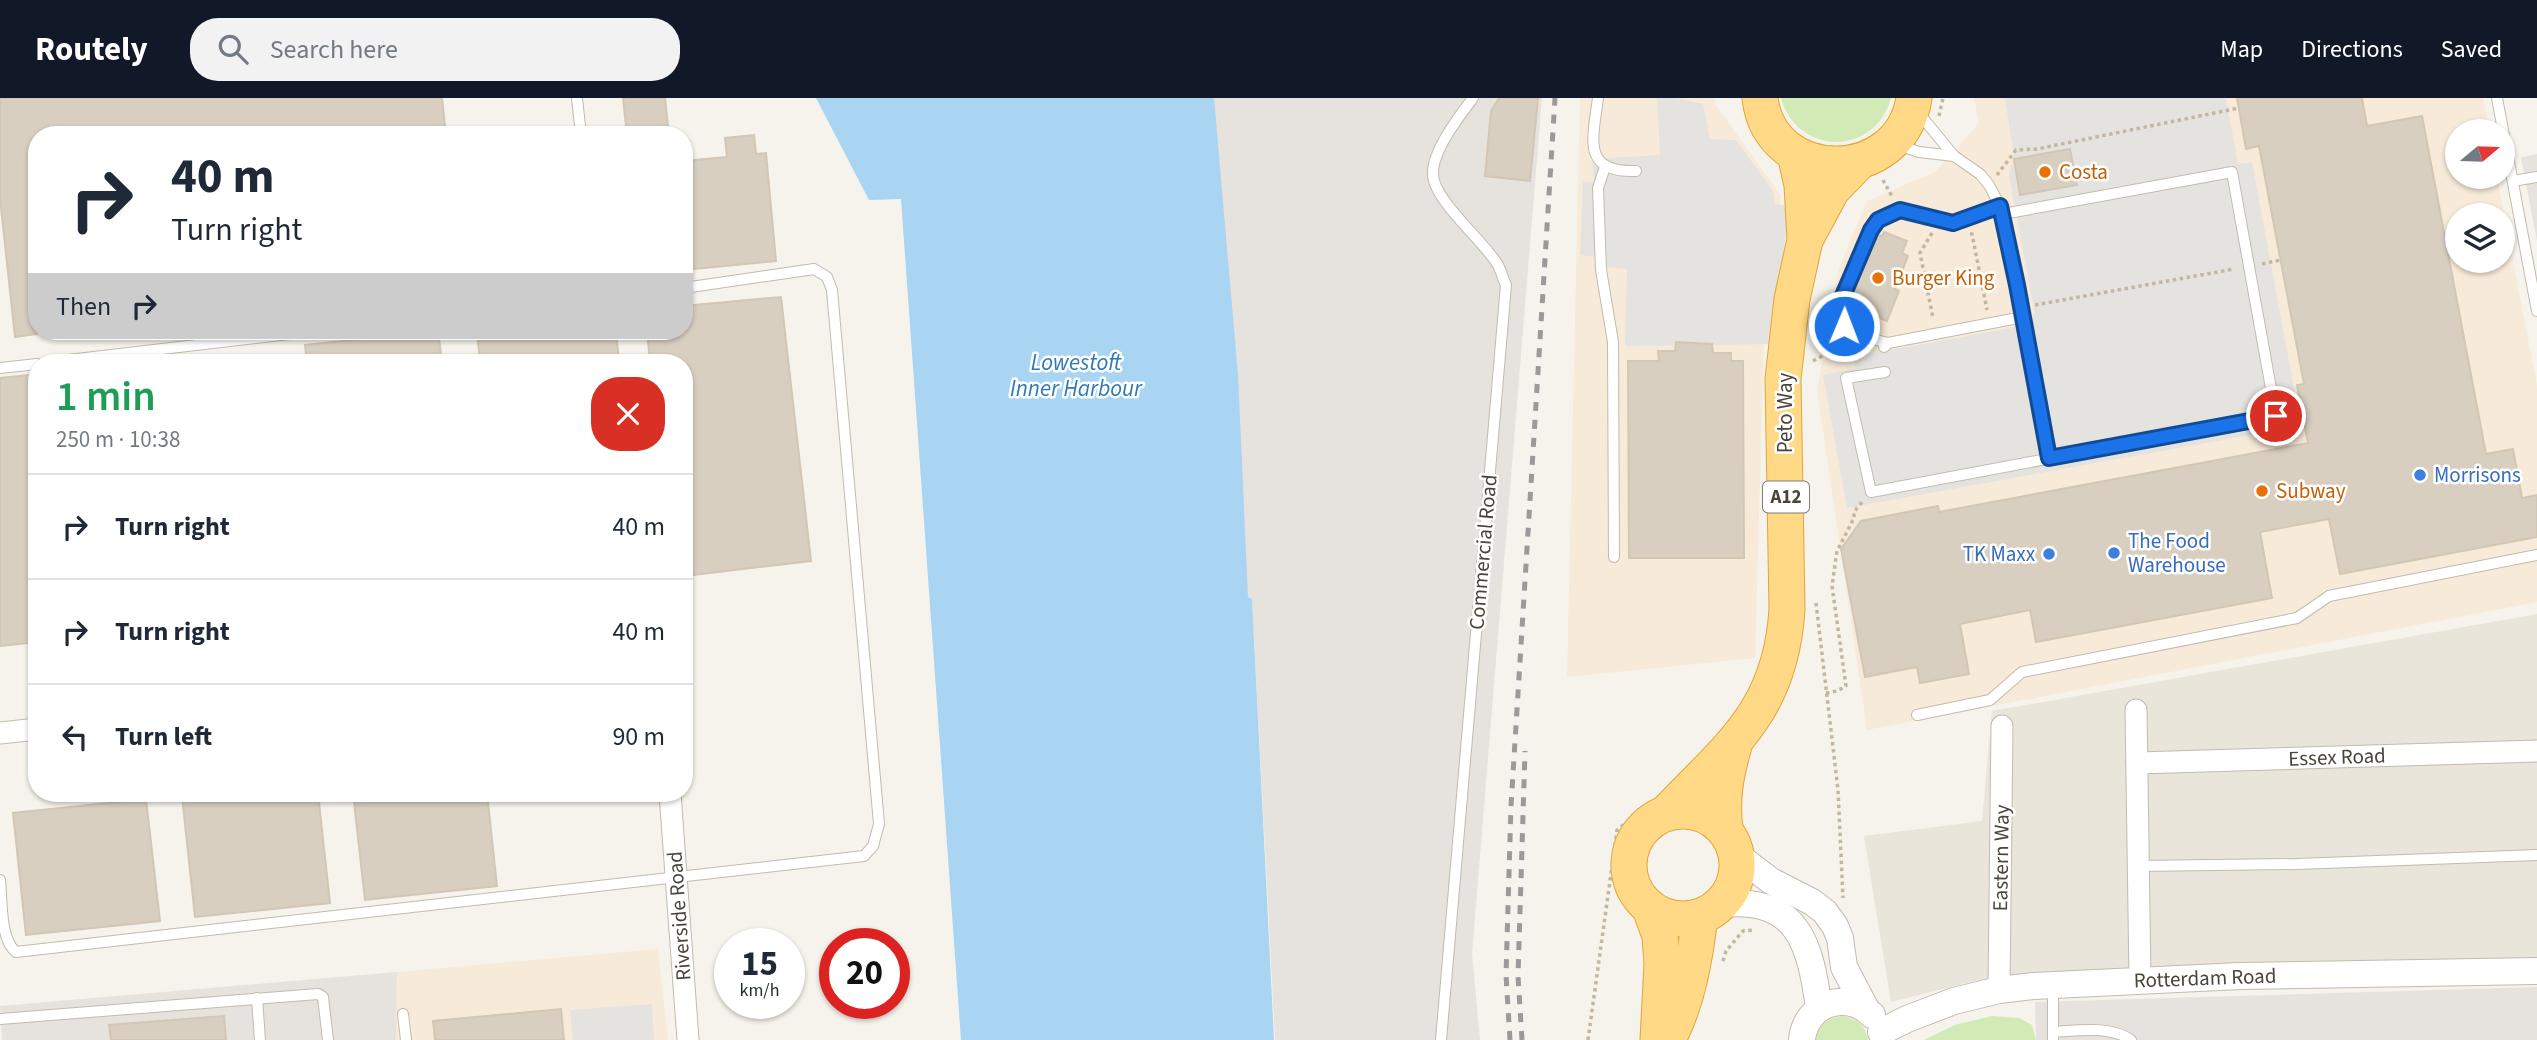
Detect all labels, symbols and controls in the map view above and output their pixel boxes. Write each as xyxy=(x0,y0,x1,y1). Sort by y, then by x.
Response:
search box xyxy=(190,18,680,81)
text: Routely xyxy=(35,26,148,73)
icon: search xyxy=(214,30,252,68)
text: Search here xyxy=(270,31,398,68)
text: Map xyxy=(2220,32,2263,67)
text: Directions xyxy=(2301,32,2403,67)
text: Saved xyxy=(2441,32,2502,67)
north arrow xyxy=(2445,119,2515,189)
map controls xyxy=(2445,119,2515,273)
text: 40 m xyxy=(171,142,275,212)
icon: right xyxy=(56,154,147,245)
place label: Costa xyxy=(2059,157,2108,187)
marker: Costa xyxy=(2037,164,2053,180)
button: layers xyxy=(2445,203,2515,273)
text: Turn right xyxy=(171,207,302,253)
place label: Burger King xyxy=(1892,263,1995,293)
marker: Burger King xyxy=(1870,270,1886,286)
icon: right xyxy=(125,287,163,325)
text: Then xyxy=(56,288,111,325)
position arrow xyxy=(1807,289,1881,363)
water label: Lowestoft Inner Harbour xyxy=(1010,346,1143,405)
text: 1 min xyxy=(56,367,156,427)
street label: Peto Way xyxy=(1770,373,1800,453)
button: close xyxy=(591,377,665,451)
pin xyxy=(2246,386,2306,446)
icon: arrive xyxy=(2257,397,2295,435)
text: 250 m · 10:38 xyxy=(56,423,180,456)
place label: Morrisons xyxy=(2434,460,2521,490)
marker: Morrisons xyxy=(2412,467,2428,483)
street label: Commercial Road xyxy=(1461,473,1505,631)
place label: Subway xyxy=(2276,476,2346,506)
road number: A12 xyxy=(1763,482,1809,512)
marker: Subway xyxy=(2254,483,2270,499)
icon: right xyxy=(56,508,94,546)
text: Turn right xyxy=(115,508,230,545)
text: 40 m xyxy=(612,508,665,545)
place label: The Food Warehouse xyxy=(2128,526,2226,580)
place label: TK Maxx xyxy=(1963,539,2036,569)
marker: The Food Warehouse xyxy=(2106,545,2122,561)
marker: TK Maxx xyxy=(2041,546,2057,562)
icon: right xyxy=(56,613,94,651)
text: Turn right xyxy=(115,613,230,650)
text: 40 m xyxy=(612,613,665,650)
icon: left xyxy=(56,718,94,756)
text: Turn left xyxy=(115,718,212,755)
text: 90 m xyxy=(612,718,665,755)
street label: Essex Road xyxy=(2288,740,2386,774)
street label: Eastern Way xyxy=(1985,804,2017,912)
street label: Riverside Road xyxy=(660,850,698,982)
speed limit sign: 20 xyxy=(819,928,910,1019)
text: 15 xyxy=(741,939,778,989)
street label: Rotterdam Road xyxy=(2133,961,2277,995)
text: km/h xyxy=(740,978,779,1003)

